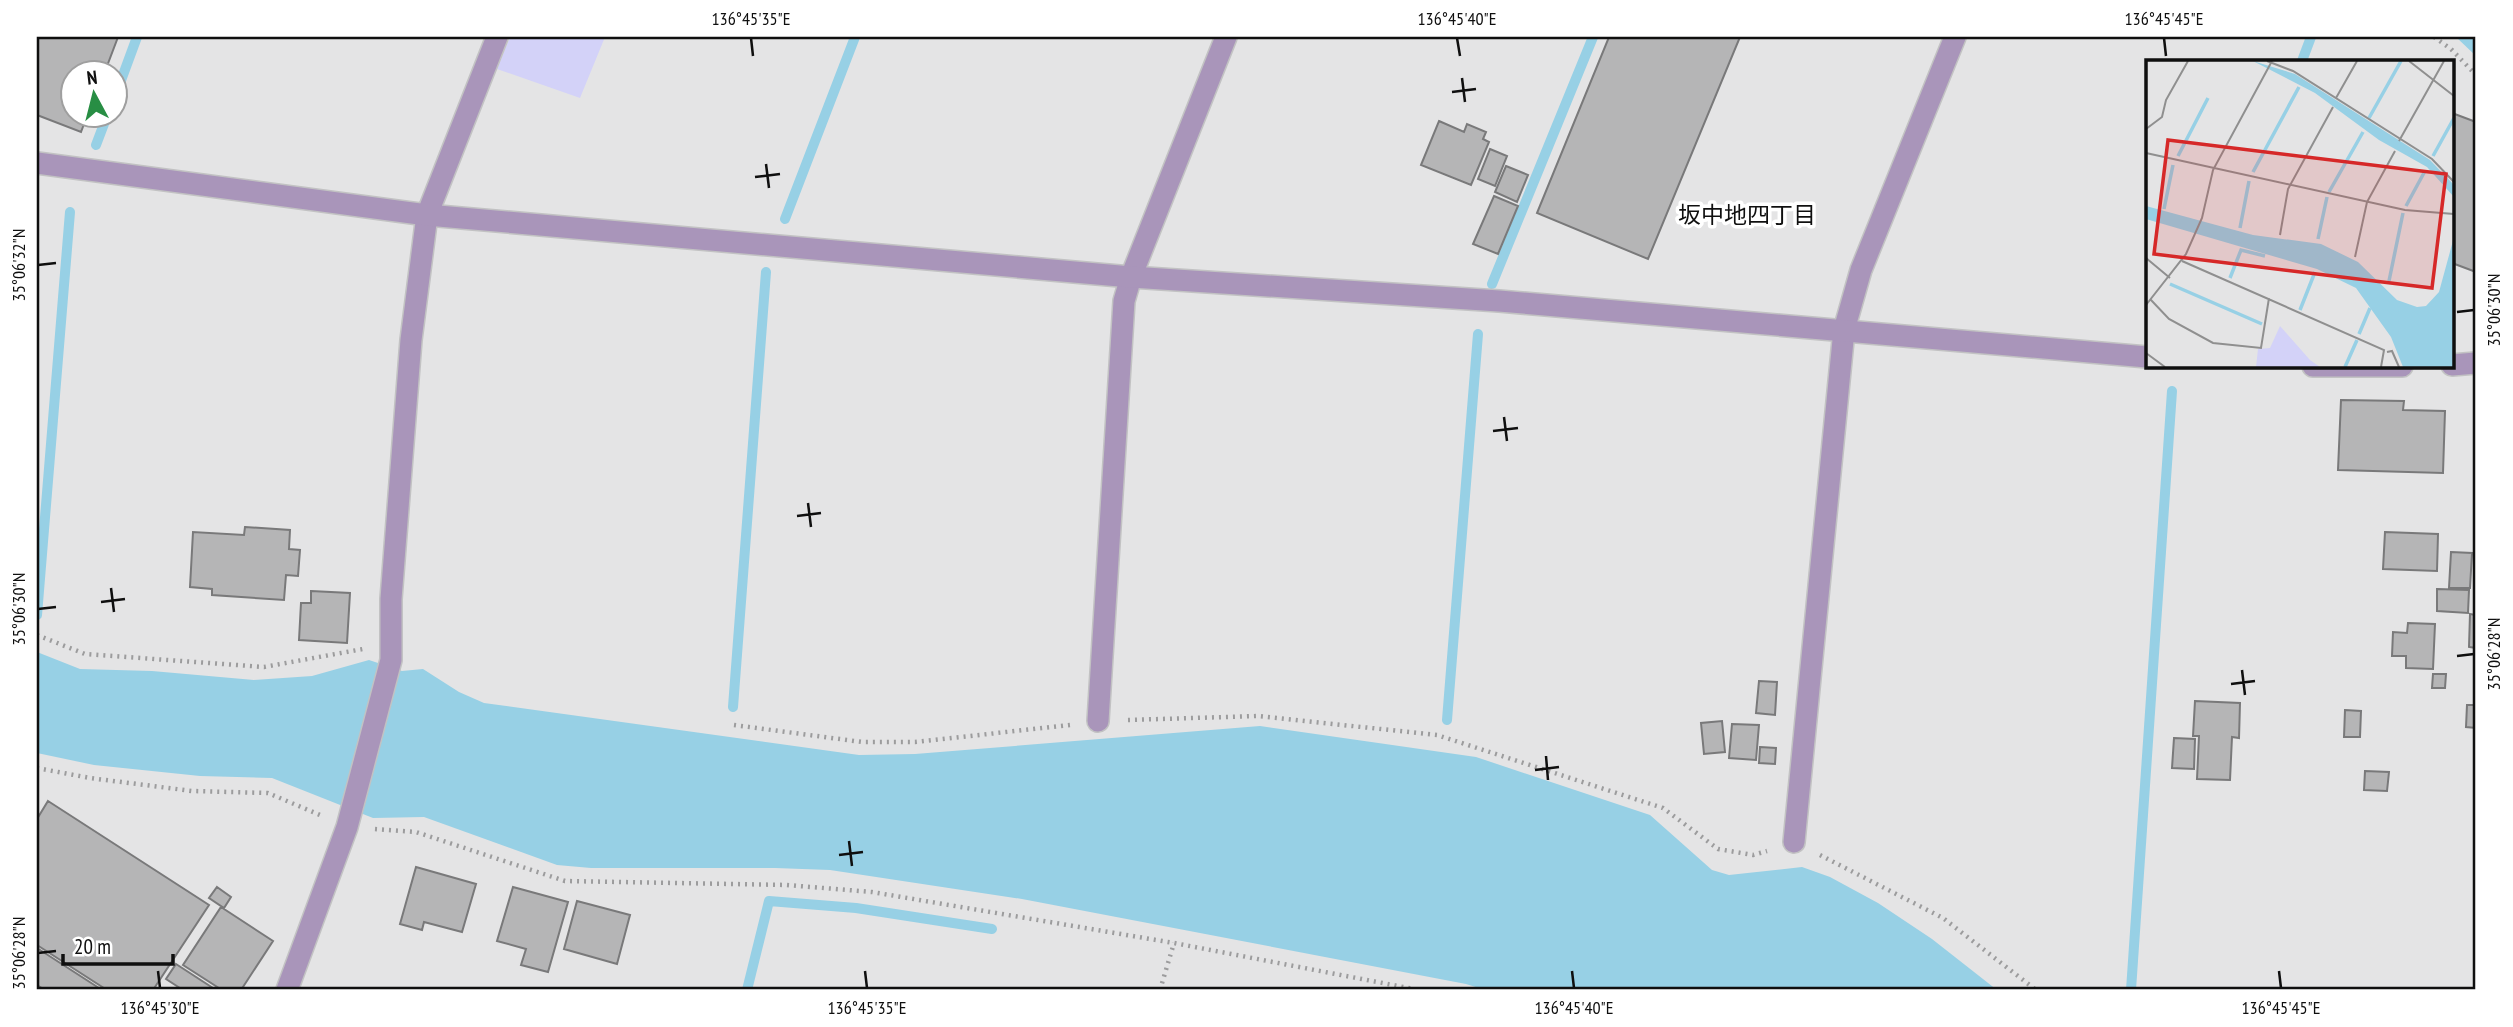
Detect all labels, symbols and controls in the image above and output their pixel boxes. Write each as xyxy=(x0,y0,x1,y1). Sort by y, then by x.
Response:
text: 136°45'35"E xyxy=(712,7,790,30)
text: 136°45'40"E xyxy=(1418,7,1496,30)
text: 136°45'45"E xyxy=(2125,7,2203,30)
north arrow xyxy=(60,60,130,130)
inset map xyxy=(2146,60,2454,368)
text: N xyxy=(85,65,98,90)
district label: 坂中地四丁目 xyxy=(1678,200,1816,229)
text: 35°06'32"N xyxy=(7,229,30,301)
text: 35°06'30"N xyxy=(2482,274,2505,346)
text: 35°06'30"N xyxy=(7,573,30,645)
text: 35°06'28"N xyxy=(2482,618,2505,690)
text: 35°06'28"N xyxy=(7,917,30,989)
scale bar xyxy=(63,922,173,966)
text: 20 m xyxy=(74,933,111,960)
text: 136°45'30"E xyxy=(121,996,199,1019)
text: 136°45'35"E xyxy=(828,996,906,1019)
text: 136°45'40"E xyxy=(1535,996,1613,1019)
text: 136°45'45"E xyxy=(2242,996,2320,1019)

